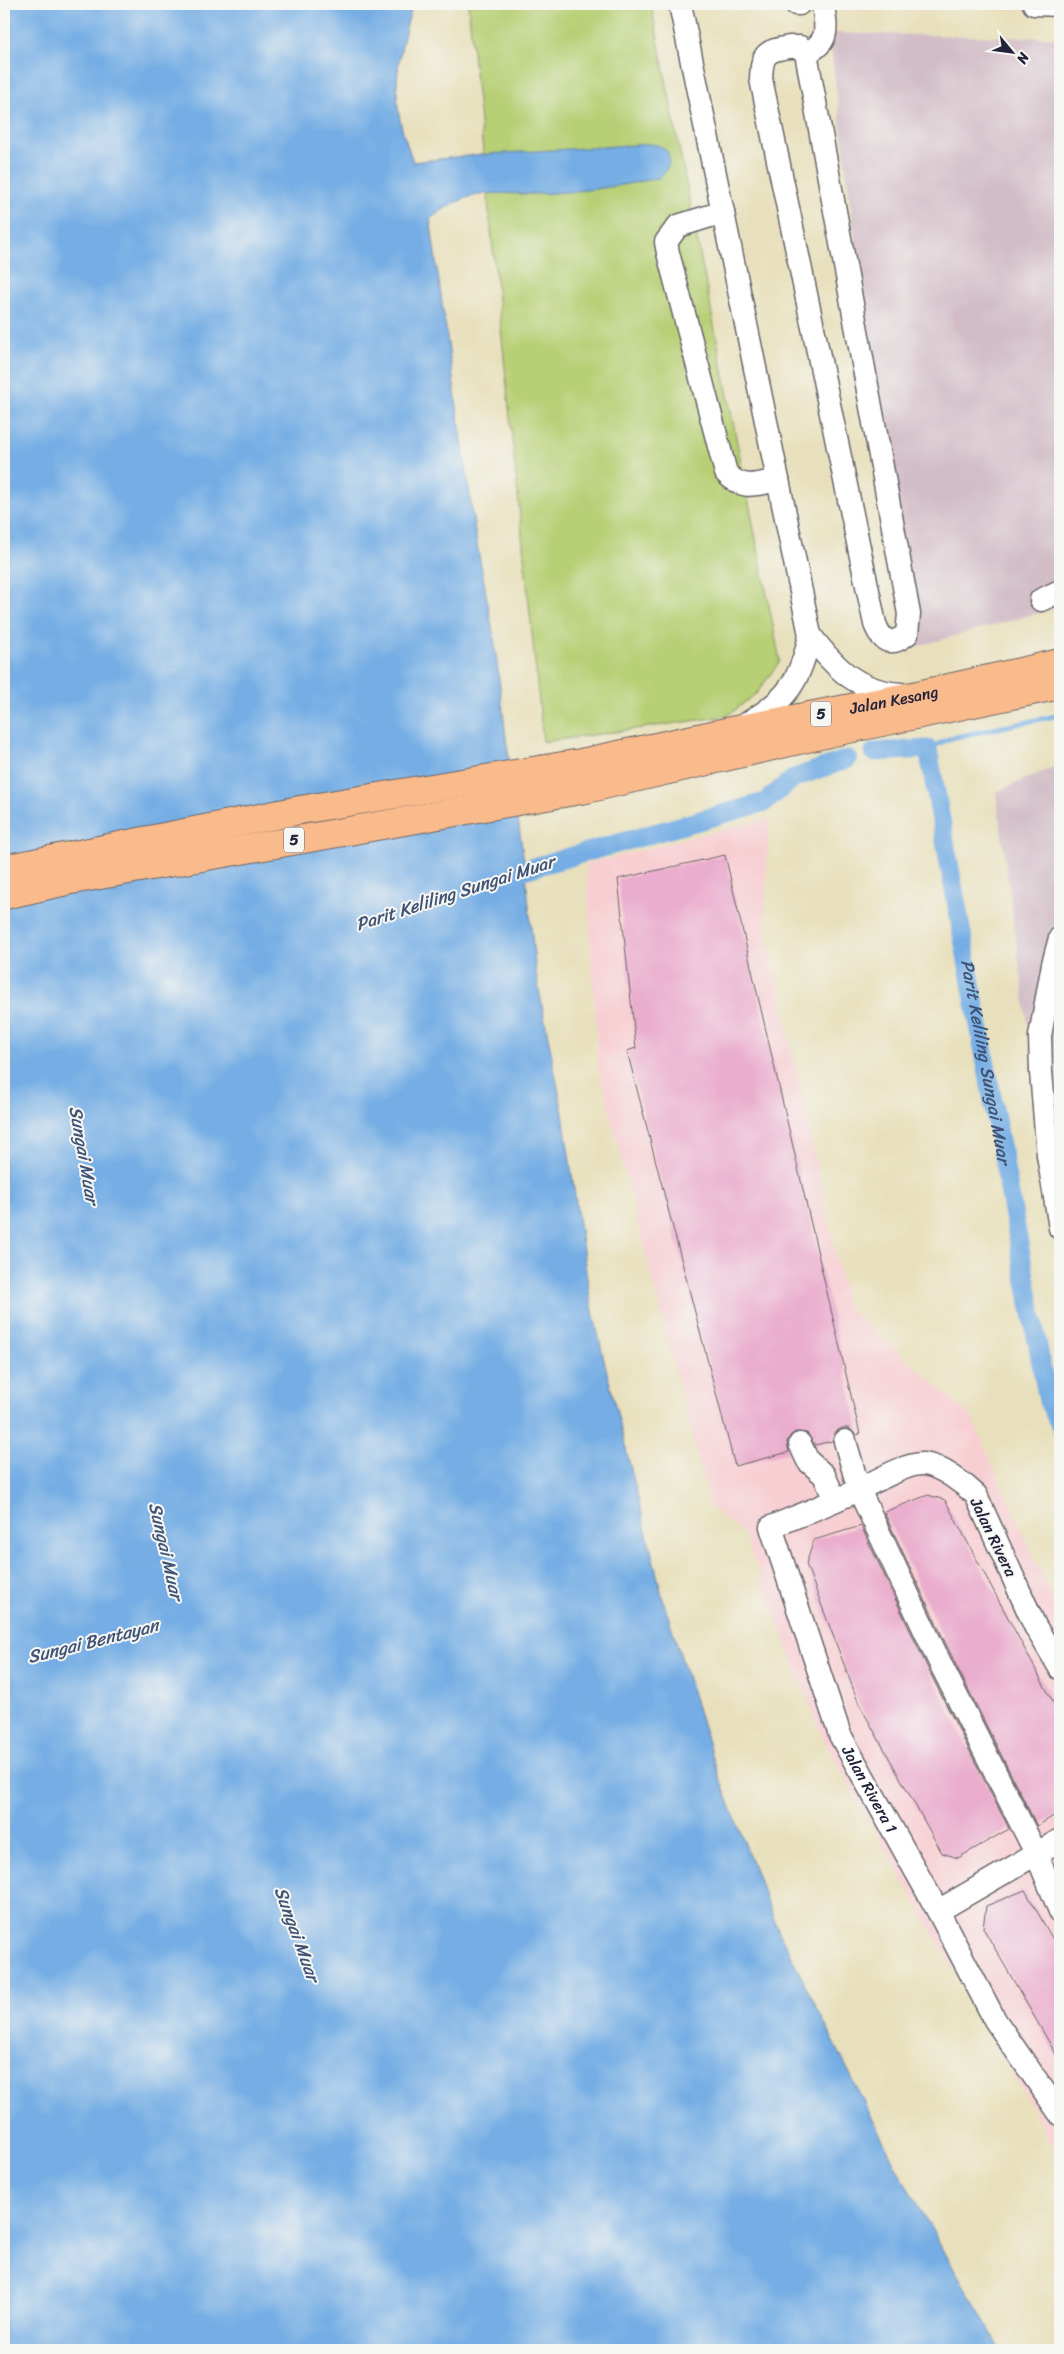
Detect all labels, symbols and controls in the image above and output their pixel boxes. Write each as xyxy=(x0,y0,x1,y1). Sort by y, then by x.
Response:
north arrow xyxy=(986,28,1036,78)
text: N xyxy=(1010,47,1037,69)
street label: Jalan Kesang xyxy=(846,677,941,723)
road number: 5 xyxy=(811,702,831,726)
road number: 5 xyxy=(284,828,304,852)
water label: Parit Keliling Sungai Muar xyxy=(351,845,562,940)
water label: Parit Keliling Sungai Muar xyxy=(951,957,1021,1170)
water label: Sungai Muar xyxy=(60,1103,109,1210)
street label: Jalan Rivera xyxy=(961,1492,1026,1583)
water label: Sungai Muar xyxy=(139,1499,194,1606)
water label: Sungai Bentayan xyxy=(24,1609,164,1673)
street label: Jalan Rivera 1 xyxy=(833,1739,906,1839)
water label: Sungai Muar xyxy=(265,1882,330,1989)

